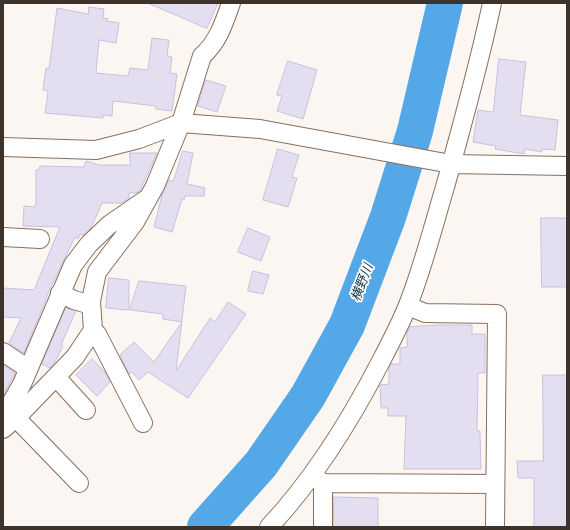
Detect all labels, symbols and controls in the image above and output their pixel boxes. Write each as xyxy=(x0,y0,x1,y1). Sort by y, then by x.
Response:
water label: 横野川 xyxy=(349,262,377,304)

